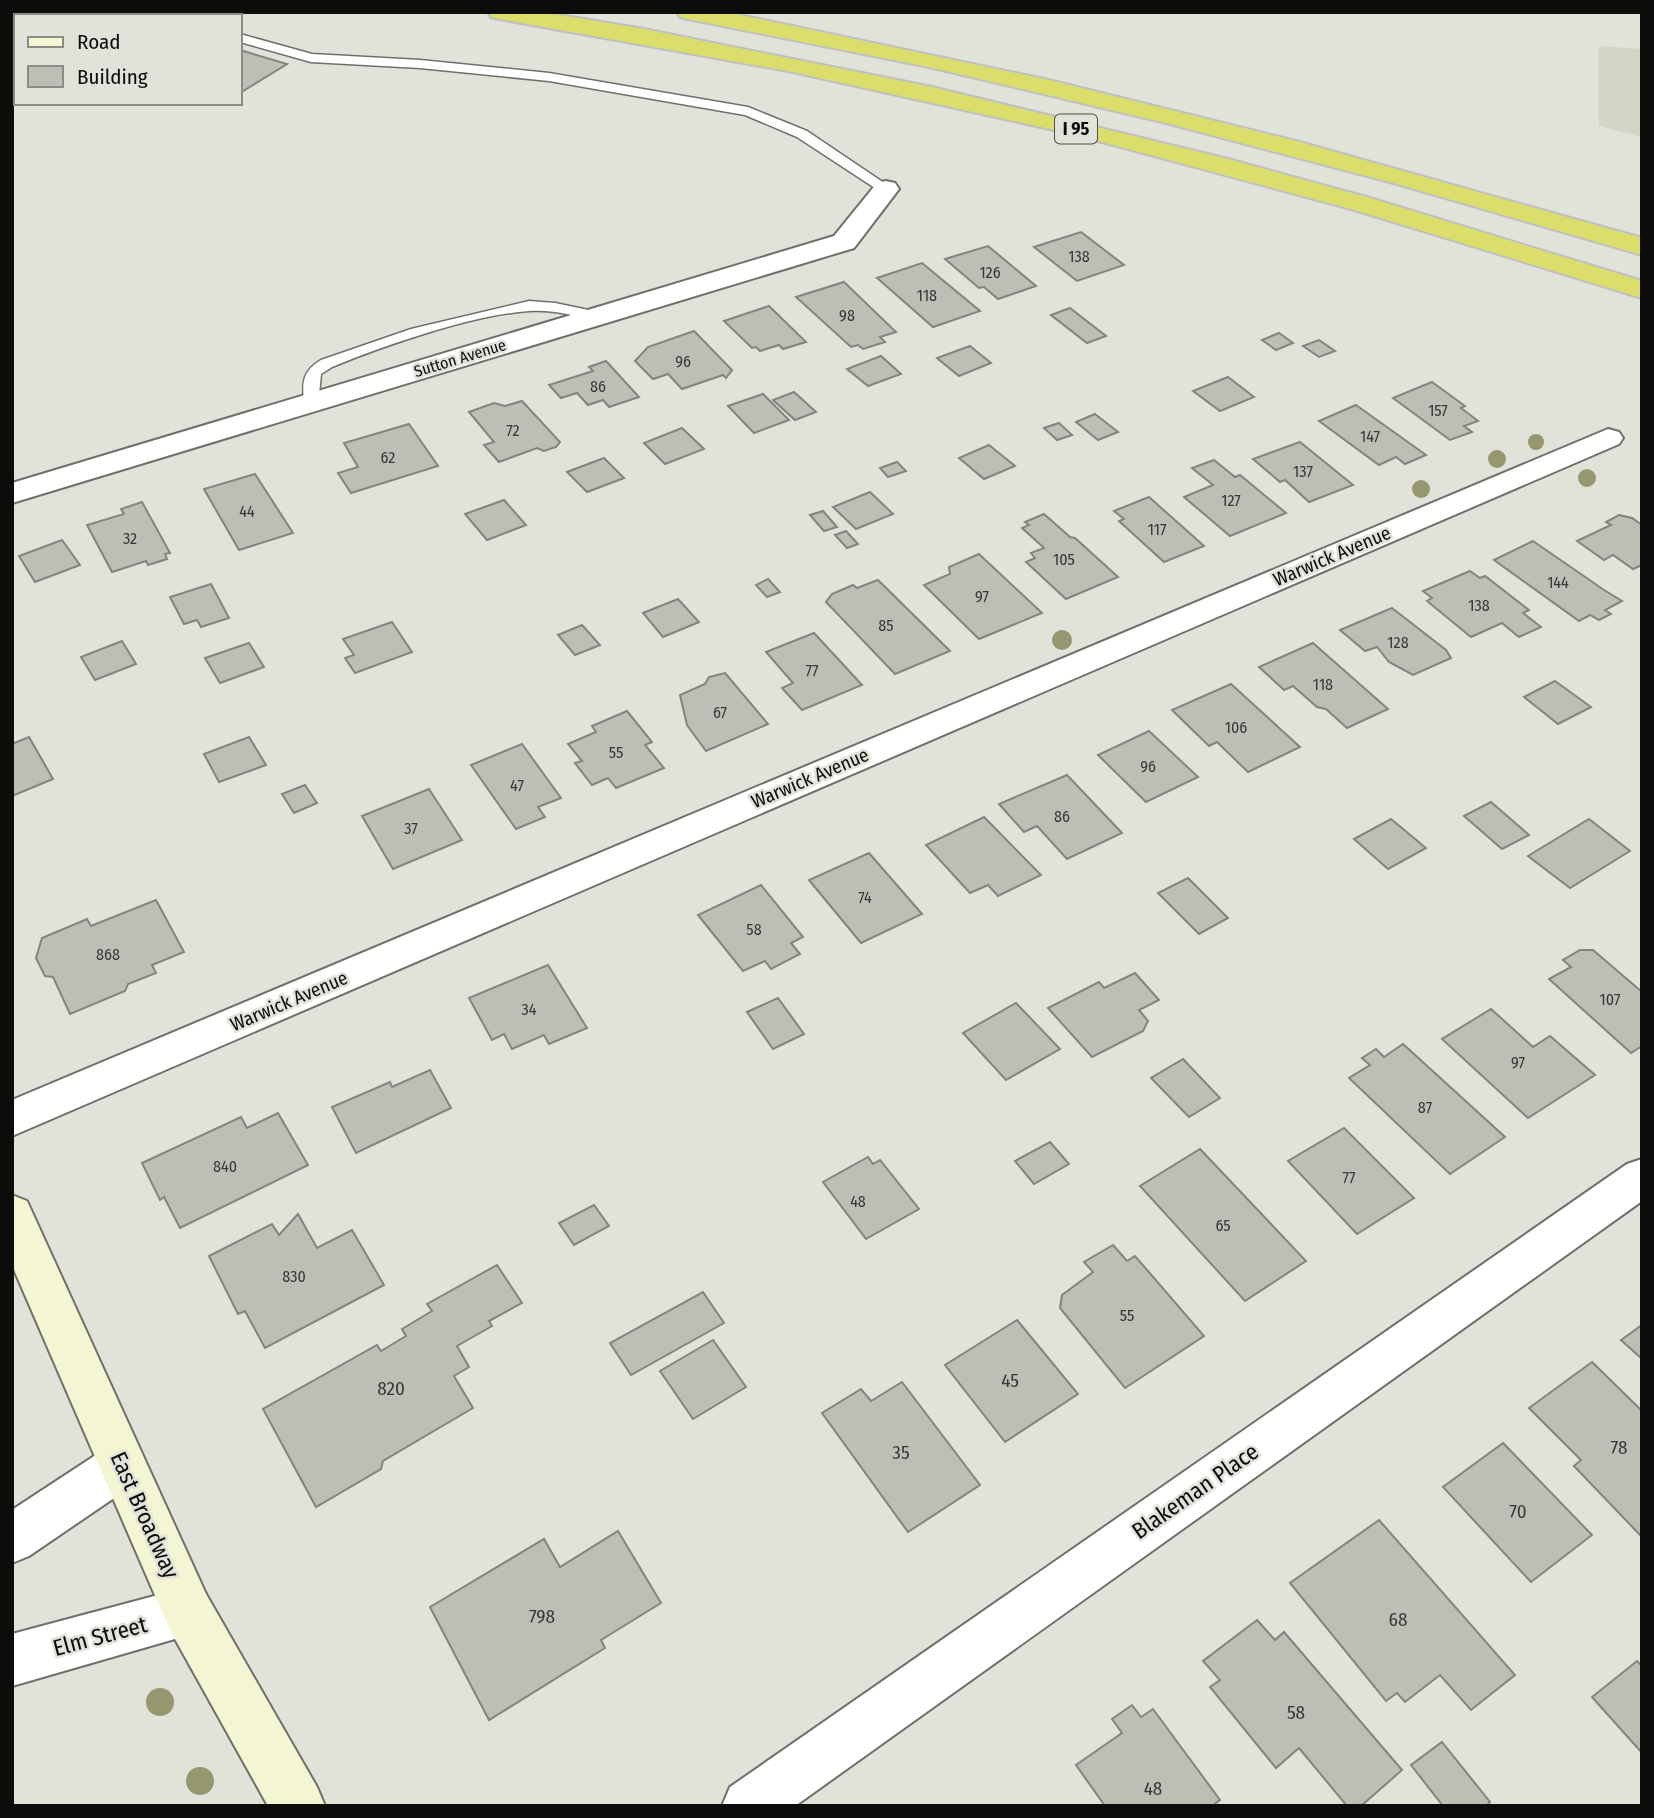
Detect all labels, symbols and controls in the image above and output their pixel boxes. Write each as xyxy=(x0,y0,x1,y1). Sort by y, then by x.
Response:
legend xyxy=(14,14,242,105)
text: Road xyxy=(77,29,121,55)
text: Building xyxy=(77,64,148,90)
road number: I 95 xyxy=(1055,114,1097,144)
house number: 138 xyxy=(1068,247,1090,266)
house number: 126 xyxy=(979,263,1001,282)
house number: 118 xyxy=(917,286,937,305)
house number: 98 xyxy=(839,306,855,325)
street label: Sutton Avenue xyxy=(412,335,508,381)
house number: 96 xyxy=(675,352,691,371)
house number: 86 xyxy=(590,377,606,396)
house number: 157 xyxy=(1428,401,1448,420)
house number: 72 xyxy=(506,421,520,440)
house number: 147 xyxy=(1360,427,1381,446)
house number: 62 xyxy=(381,448,395,467)
house number: 137 xyxy=(1293,462,1313,481)
house number: 127 xyxy=(1221,491,1241,510)
house number: 44 xyxy=(239,502,255,521)
house number: 117 xyxy=(1148,520,1167,539)
street label: Warwick Avenue xyxy=(1270,521,1394,591)
house number: 32 xyxy=(123,529,137,548)
house number: 105 xyxy=(1053,550,1075,569)
house number: 144 xyxy=(1547,573,1569,592)
house number: 97 xyxy=(975,587,990,606)
house number: 138 xyxy=(1468,596,1490,615)
house number: 85 xyxy=(878,616,894,635)
house number: 128 xyxy=(1387,633,1409,652)
house number: 77 xyxy=(805,661,819,680)
house number: 118 xyxy=(1313,675,1333,694)
house number: 67 xyxy=(713,703,728,722)
house number: 106 xyxy=(1225,718,1247,737)
house number: 55 xyxy=(609,743,623,762)
street label: Warwick Avenue xyxy=(748,743,872,813)
house number: 96 xyxy=(1140,757,1156,776)
house number: 47 xyxy=(510,776,524,795)
house number: 86 xyxy=(1054,807,1070,826)
house number: 37 xyxy=(404,819,418,838)
house number: 74 xyxy=(858,888,872,907)
house number: 58 xyxy=(746,920,762,939)
house number: 868 xyxy=(96,945,120,964)
street label: Warwick Avenue xyxy=(227,966,351,1036)
house number: 107 xyxy=(1600,990,1621,1009)
house number: 34 xyxy=(522,1000,537,1019)
house number: 97 xyxy=(1511,1053,1526,1072)
house number: 87 xyxy=(1418,1098,1433,1117)
house number: 840 xyxy=(213,1157,237,1176)
house number: 77 xyxy=(1342,1168,1356,1187)
house number: 48 xyxy=(850,1192,866,1211)
house number: 65 xyxy=(1215,1216,1231,1235)
house number: 830 xyxy=(282,1267,306,1286)
house number: 55 xyxy=(1120,1306,1134,1325)
house number: 45 xyxy=(1001,1369,1019,1392)
house number: 820 xyxy=(377,1377,405,1400)
house number: 78 xyxy=(1611,1436,1627,1459)
street label: Blakeman Place xyxy=(1126,1437,1264,1545)
house number: 35 xyxy=(892,1441,910,1464)
street label: East Broadway xyxy=(105,1447,186,1583)
house number: 70 xyxy=(1509,1500,1527,1523)
house number: 798 xyxy=(529,1605,555,1628)
house number: 68 xyxy=(1389,1608,1407,1631)
street label: Elm Street xyxy=(50,1610,151,1662)
house number: 58 xyxy=(1287,1701,1305,1724)
house number: 48 xyxy=(1144,1777,1162,1800)

